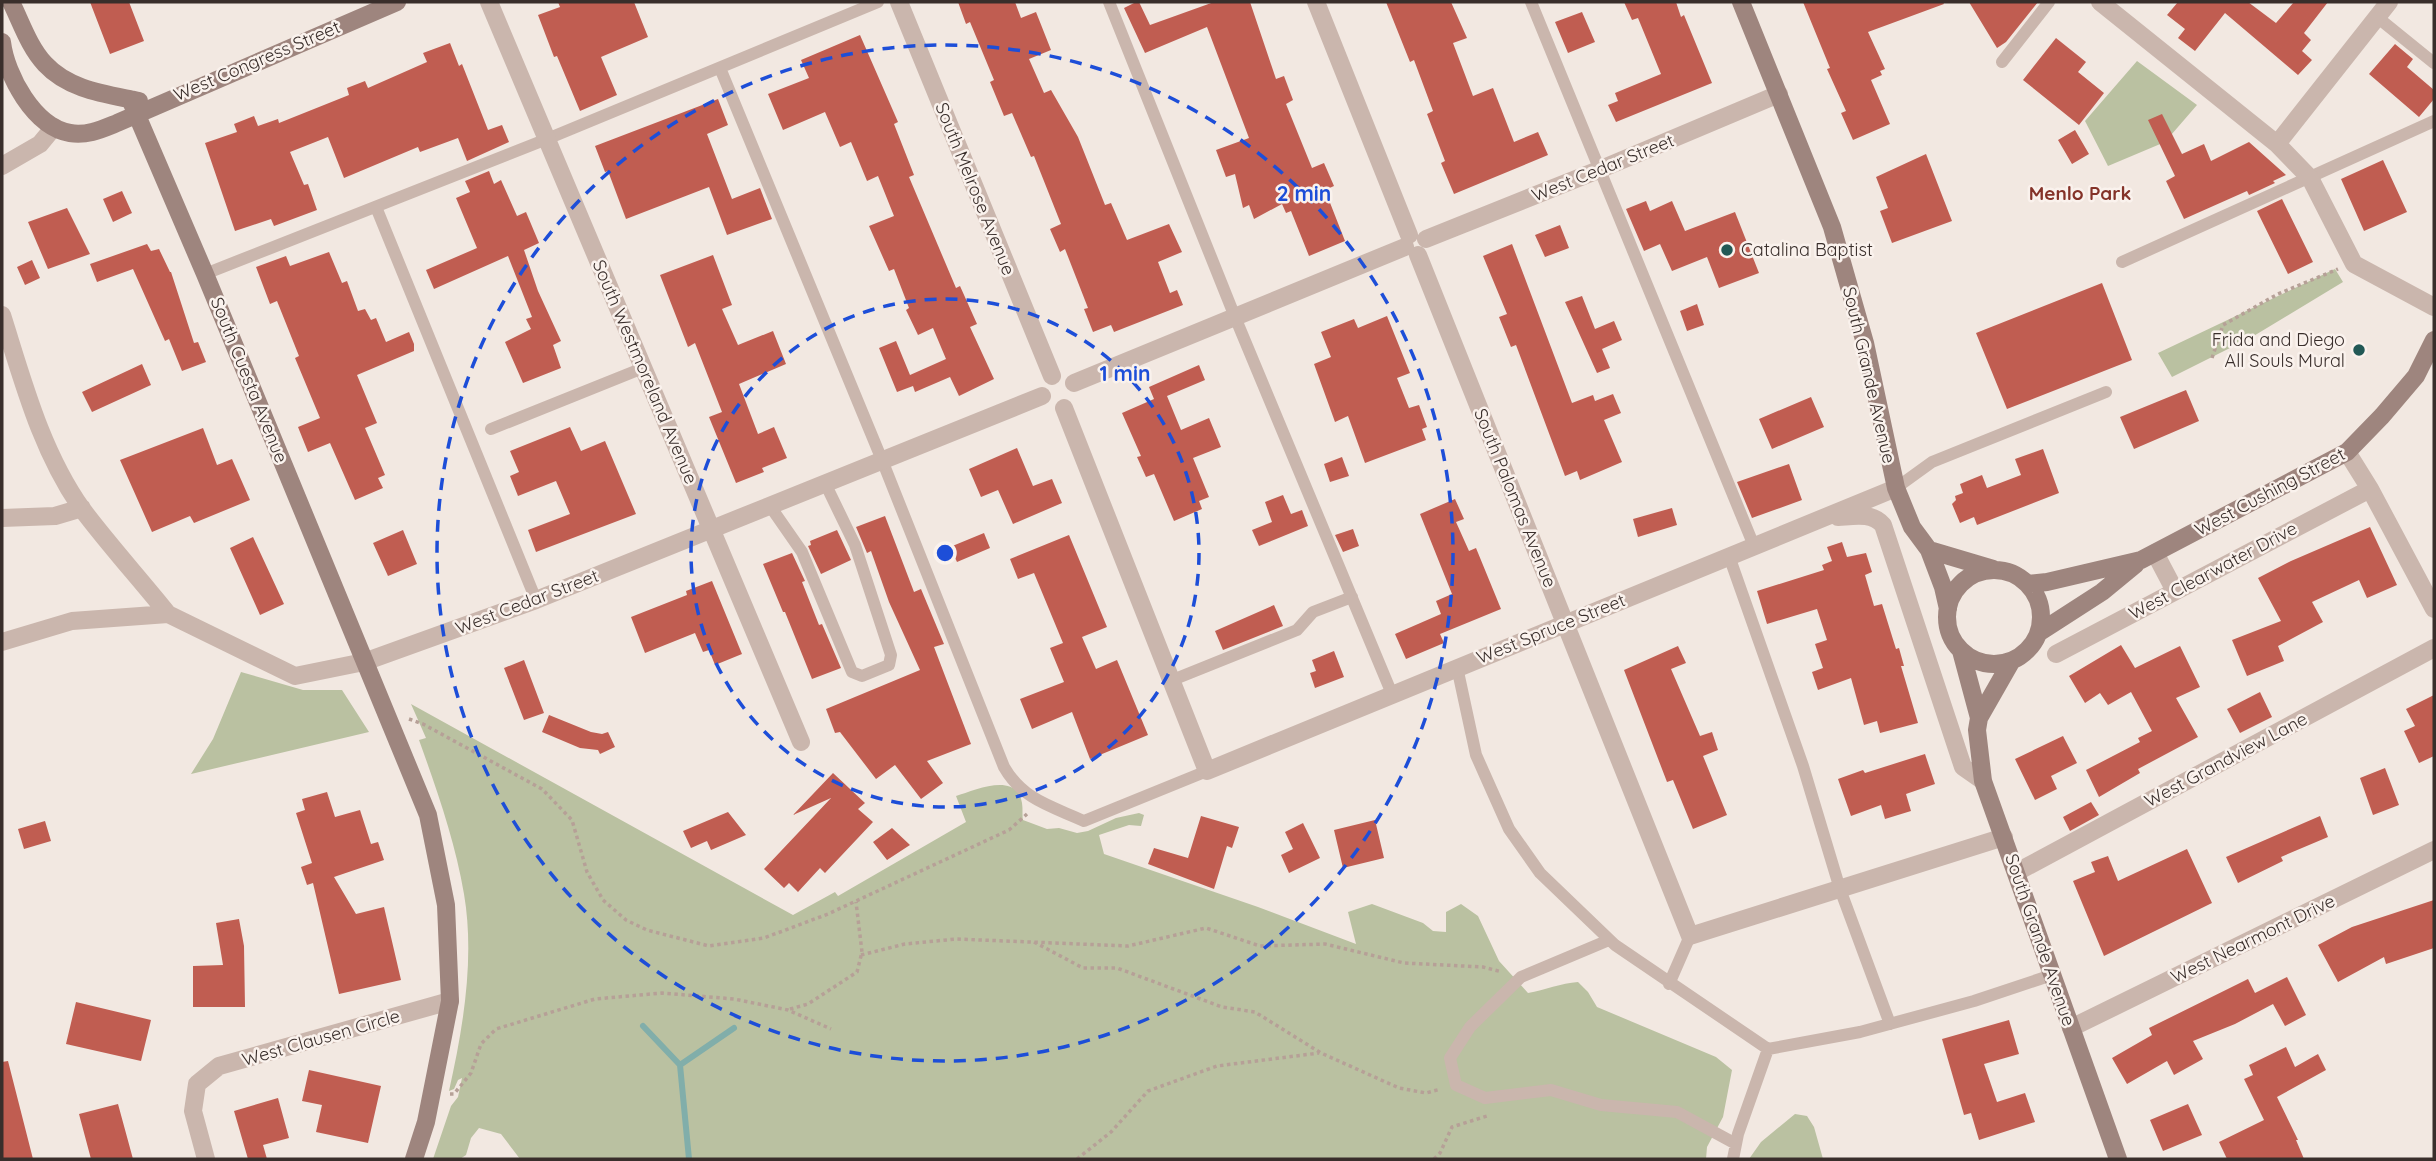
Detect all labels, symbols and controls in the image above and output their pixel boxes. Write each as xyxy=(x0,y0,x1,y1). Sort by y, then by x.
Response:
street label: West Congress Street xyxy=(170,15,344,106)
street label: South Melrose Avenue xyxy=(930,99,1021,279)
street label: West Cedar Street xyxy=(1528,128,1677,207)
text: 2 min xyxy=(1277,180,1331,206)
district label: Menlo Park xyxy=(2029,181,2131,205)
place label: Catalina Baptist xyxy=(1741,238,1873,261)
marker: Catalina Baptist xyxy=(1719,242,1735,258)
street label: South Westmoreland Avenue xyxy=(588,256,703,487)
street label: South Grande Avenue xyxy=(1838,284,1901,465)
street label: South Cuesta Avenue xyxy=(206,294,293,466)
place label: Frida and Diego All Souls Mural xyxy=(2212,328,2345,372)
marker: Frida and Diego All Souls Mural xyxy=(2351,342,2367,358)
text: 1 min xyxy=(1100,360,1150,386)
street label: South Palomas Avenue xyxy=(1469,405,1562,591)
street label: West Cushing Street xyxy=(2191,442,2349,541)
street label: West Clearwater Drive xyxy=(2125,516,2301,625)
centre of rings xyxy=(933,541,957,565)
street label: West Cedar Street xyxy=(452,564,602,639)
street label: West Spruce Street xyxy=(1473,588,1629,669)
street label: West Grandview Lane xyxy=(2140,707,2311,812)
street label: South Grande Avenue xyxy=(2000,851,2081,1029)
street label: West Nearmont Drive xyxy=(2167,889,2339,988)
street label: West Clausen Circle xyxy=(239,1004,402,1071)

